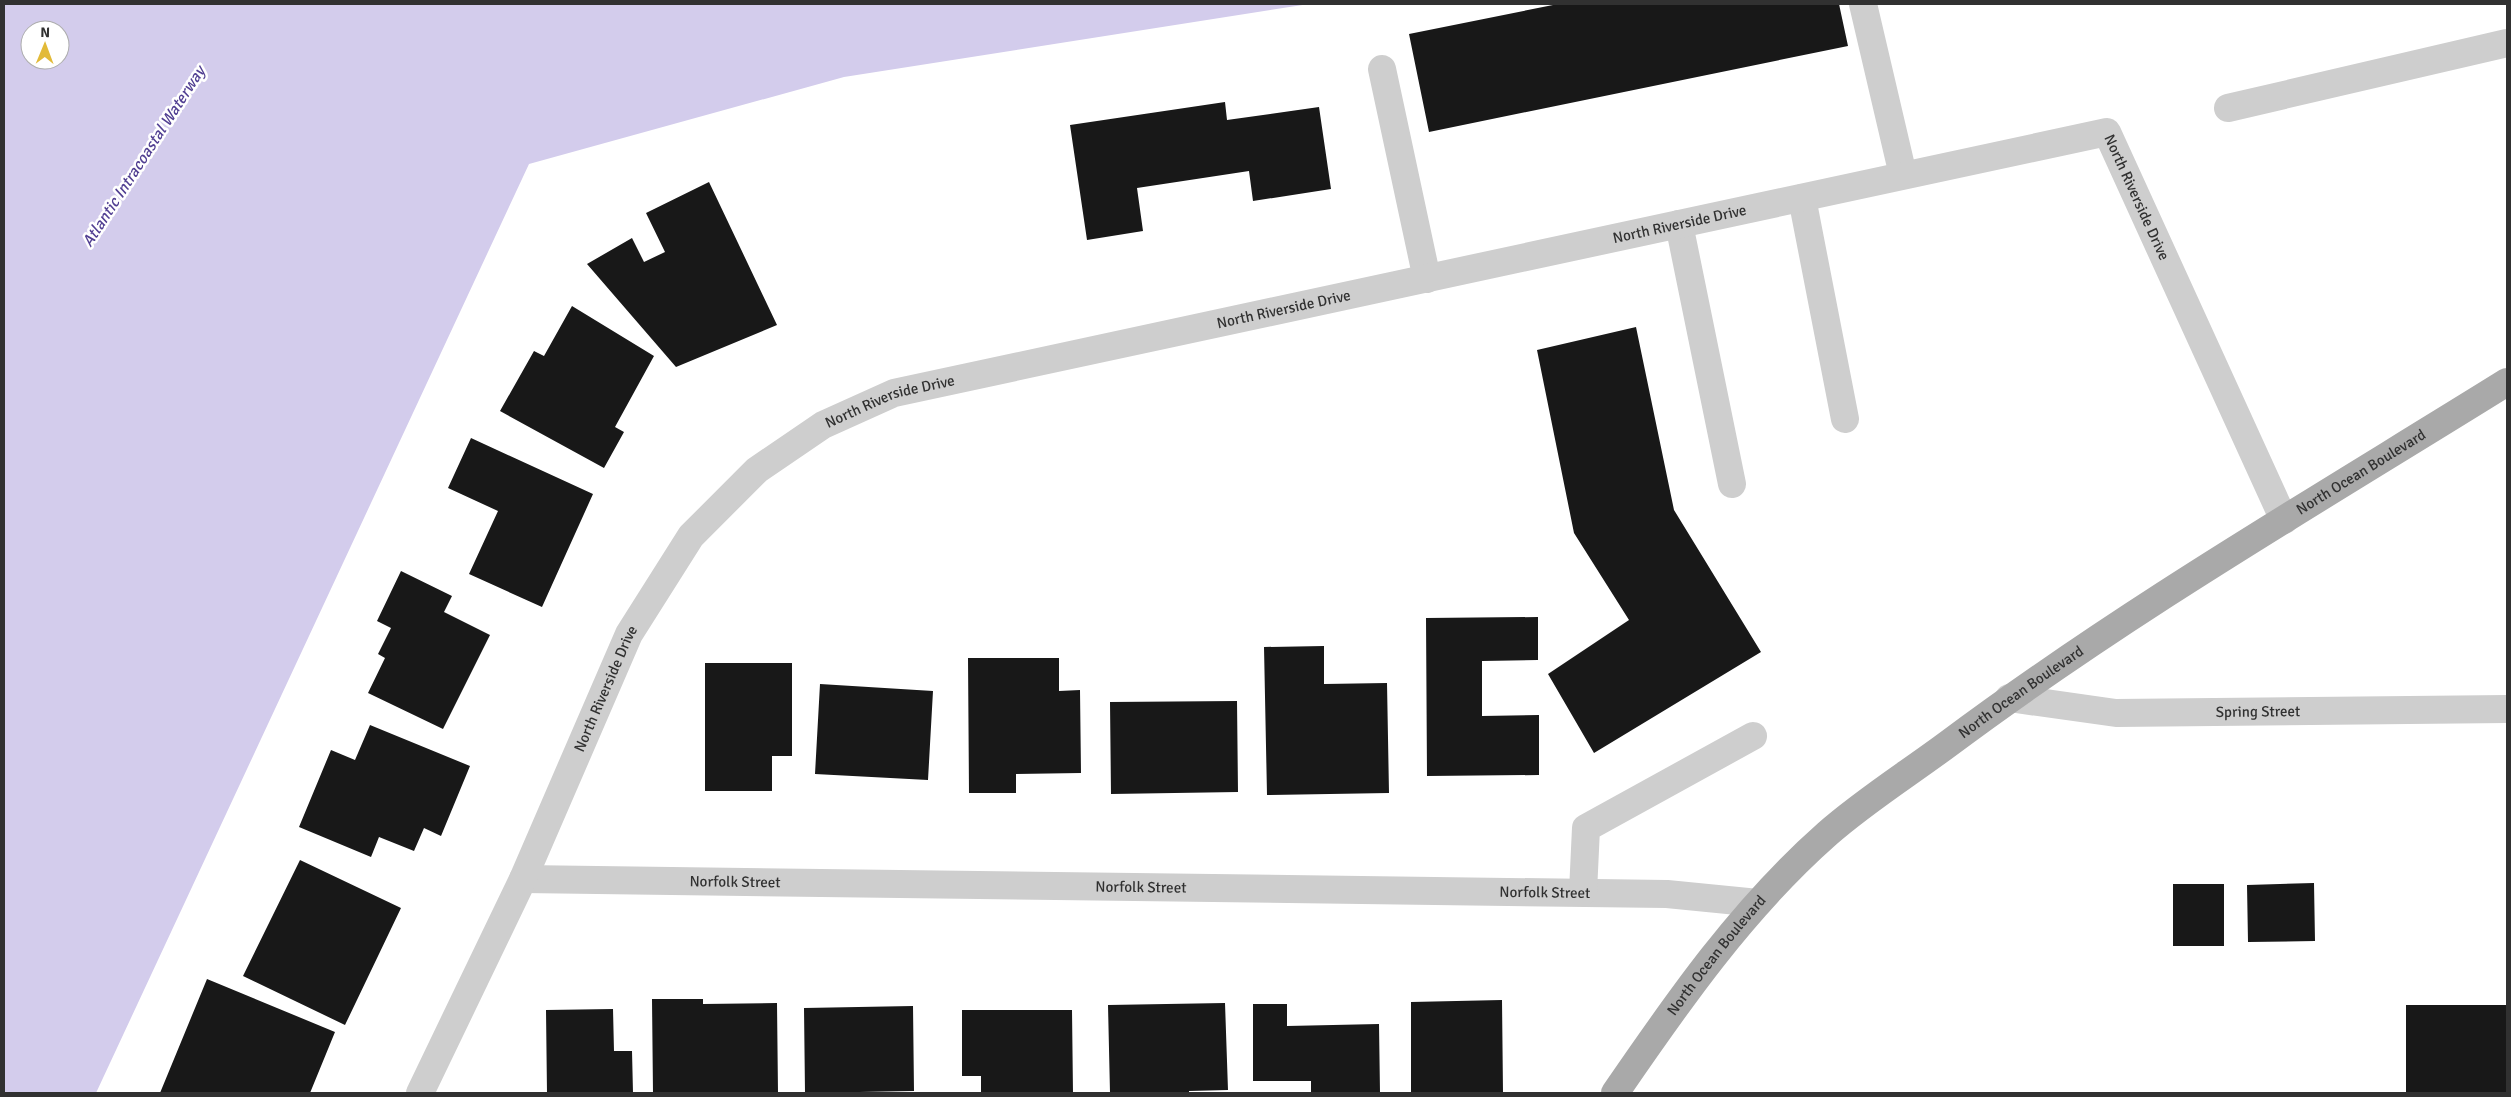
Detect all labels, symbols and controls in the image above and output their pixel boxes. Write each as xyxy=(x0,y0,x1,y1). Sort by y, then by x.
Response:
north arrow xyxy=(20,20,70,70)
text: N xyxy=(40,24,50,41)
water label: Atlantic Intracoastal Waterway xyxy=(78,61,211,250)
street label: North Riverside Drive xyxy=(2100,132,2173,263)
street label: North Riverside Drive xyxy=(1611,201,1748,247)
street label: North Riverside Drive xyxy=(1215,286,1352,332)
street label: North Riverside Drive xyxy=(822,371,956,432)
street label: North Ocean Boulevard xyxy=(2293,425,2429,519)
street label: North Riverside Drive xyxy=(570,622,641,755)
street label: North Ocean Boulevard xyxy=(1955,642,2087,742)
street label: Spring Street xyxy=(2216,702,2300,721)
street label: Norfolk Street xyxy=(689,872,781,891)
street label: Norfolk Street xyxy=(1095,878,1187,897)
street label: Norfolk Street xyxy=(1499,883,1591,902)
street label: North Ocean Boulevard xyxy=(1663,892,1770,1019)

